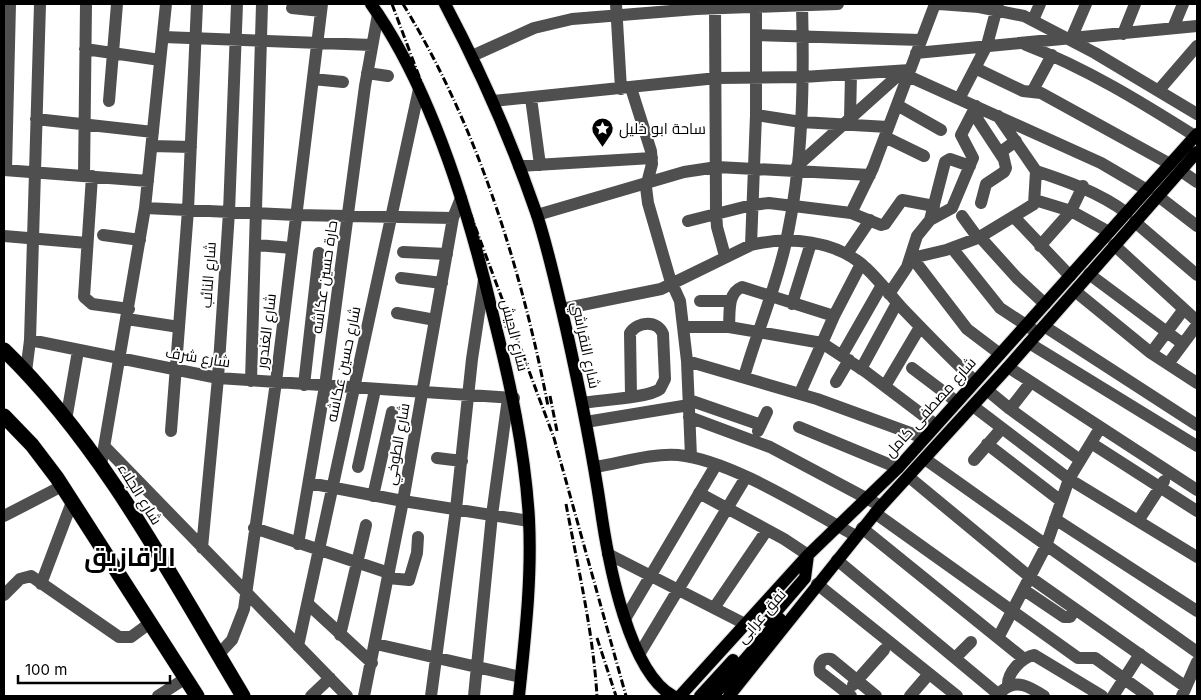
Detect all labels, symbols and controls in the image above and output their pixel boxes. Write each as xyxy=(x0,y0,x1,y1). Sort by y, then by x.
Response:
place icon: ساحة ابو خليل xyxy=(591,116,615,147)
place label: ساحة ابو خليل xyxy=(619,119,706,139)
street label: حارة حسين عكاشه xyxy=(307,219,342,335)
street label: شارع النائب xyxy=(196,241,222,309)
street label: شارع الغندور xyxy=(252,292,282,371)
street label: شارع الجيش xyxy=(495,297,533,373)
street label: شارع النقراشي xyxy=(565,300,604,391)
street label: شارع حسين عكاشه xyxy=(321,304,367,424)
street label: شارع شرف xyxy=(164,342,232,373)
street label: شارع مصطفى كامل xyxy=(880,353,981,462)
street label: شارع الطوخي xyxy=(380,402,417,487)
street label: شارع الجلاء xyxy=(112,460,166,529)
district label: الزقازيق xyxy=(84,542,176,573)
street label: نفق عرابى xyxy=(732,585,791,648)
scale bar xyxy=(18,652,170,684)
text: 100 m xyxy=(25,660,67,679)

